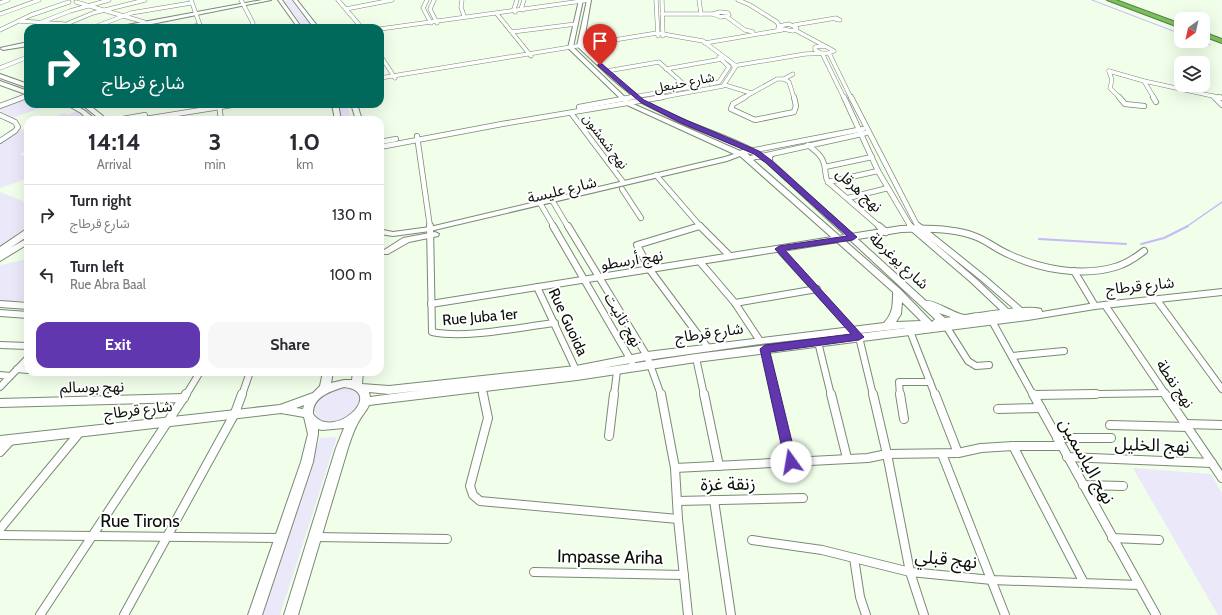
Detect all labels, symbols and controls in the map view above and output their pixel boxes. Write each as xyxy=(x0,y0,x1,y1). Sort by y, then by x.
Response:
north arrow xyxy=(1174,12,1210,48)
map controls xyxy=(1174,12,1210,92)
pin xyxy=(583,24,617,65)
text: 130 m xyxy=(102,30,178,64)
icon: arrive xyxy=(589,30,611,52)
icon: right xyxy=(36,40,88,92)
button: layers xyxy=(1174,56,1210,92)
street label: شارع حنبعل xyxy=(652,68,716,99)
text: شارع قرطاج xyxy=(102,72,185,94)
street label: نهج شمشون xyxy=(578,110,632,174)
text: 14:14 xyxy=(88,127,141,156)
text: 3 xyxy=(208,127,221,156)
text: 1.0 xyxy=(289,127,320,156)
text: Arrival xyxy=(97,156,131,172)
text: min xyxy=(204,156,226,172)
text: km xyxy=(296,156,313,172)
street label: نهج هرقل xyxy=(830,164,886,218)
street label: شارع عليسة xyxy=(526,173,599,210)
text: Turn right xyxy=(70,192,131,210)
icon: right xyxy=(36,204,58,226)
text: 130 m xyxy=(332,206,372,224)
text: شارع قرطاج xyxy=(70,215,130,231)
street label: شارع يوغرطة xyxy=(864,229,933,295)
street label: نهج أرسطو xyxy=(600,246,665,277)
text: Turn left xyxy=(70,258,124,276)
icon: left xyxy=(36,264,58,286)
text: 100 m xyxy=(330,266,372,284)
street label: شارع قرطاج xyxy=(1105,273,1176,302)
text: Rue Abra Baal xyxy=(70,276,146,292)
street label: Rue Guoida xyxy=(545,285,592,359)
street label: نهج تانيت xyxy=(598,290,646,352)
street label: Rue Juba 1er xyxy=(442,305,519,329)
street label: شارع قرطاج xyxy=(674,319,745,350)
button: Exit xyxy=(36,322,200,368)
button: Share xyxy=(208,322,372,368)
street label: نهج نفطة xyxy=(1150,357,1198,413)
street label: نهج بوسالم xyxy=(60,377,124,400)
street label: شارع قرطاج xyxy=(103,397,174,426)
street label: نهج الياسمين xyxy=(1053,414,1120,509)
street label: نهج الخليل xyxy=(1114,433,1190,459)
position arrow xyxy=(770,441,812,483)
street label: زنقة غزة xyxy=(700,473,756,495)
street label: Rue Tirons xyxy=(100,510,180,532)
street label: Impasse Ariha xyxy=(557,545,664,569)
street label: نهج قبلي xyxy=(914,545,978,575)

